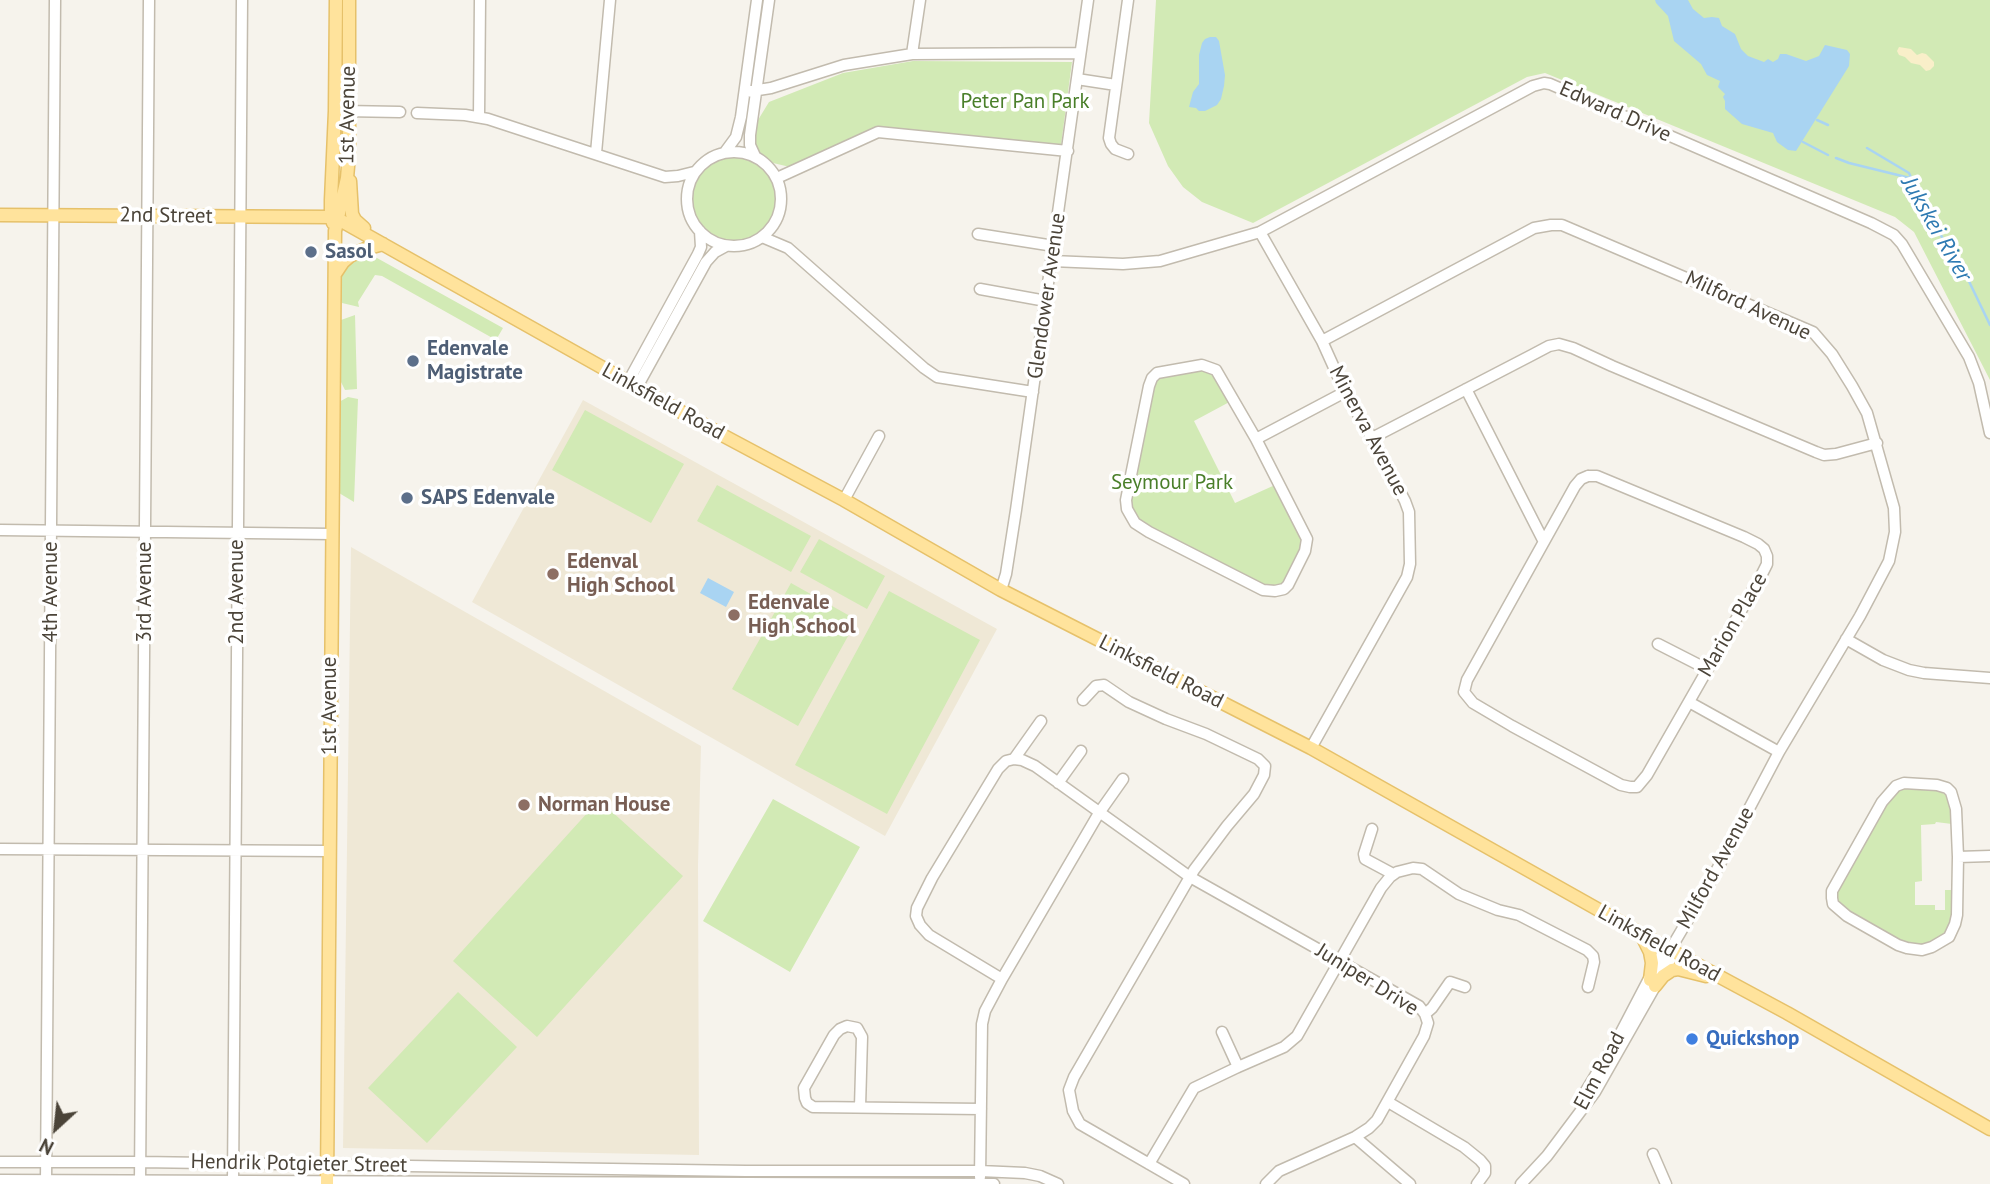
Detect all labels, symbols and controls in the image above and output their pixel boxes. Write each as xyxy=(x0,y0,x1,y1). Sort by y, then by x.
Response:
street label: 1st Avenue xyxy=(335,65,361,165)
street label: Edward Drive xyxy=(1555,76,1675,148)
park label: Peter Pan Park xyxy=(960,89,1090,115)
water label: Jukskei River xyxy=(1895,172,1977,286)
street label: 2nd Street xyxy=(119,203,213,229)
street label: Glendower Avenue xyxy=(1023,211,1071,381)
place label: Sasol xyxy=(325,239,373,265)
marker: Sasol xyxy=(303,244,319,260)
street label: Milford Avenue xyxy=(1681,266,1815,346)
place label: Edenvale Magistrate xyxy=(427,336,523,386)
marker: Edenvale Magistrate xyxy=(405,353,421,369)
street label: Linksfield Road xyxy=(597,358,729,446)
street label: Minerva Avenue xyxy=(1323,362,1413,500)
park label: Seymour Park xyxy=(1111,470,1233,496)
place label: SAPS Edenvale xyxy=(421,485,555,511)
marker: SAPS Edenvale xyxy=(399,490,415,506)
street label: 2nd Avenue xyxy=(224,539,250,645)
street label: 4th Avenue xyxy=(38,541,64,643)
street label: 3rd Avenue xyxy=(132,541,158,643)
place label: Edenval High School xyxy=(567,549,675,599)
marker: Edenval High School xyxy=(545,566,561,582)
street label: Marion Place xyxy=(1693,568,1773,682)
place label: Edenvale High School xyxy=(748,590,856,640)
marker: Edenvale High School xyxy=(726,607,742,623)
street label: Linksfield Road xyxy=(1095,630,1227,714)
street label: 1st Avenue xyxy=(317,657,343,755)
place label: Norman House xyxy=(538,792,670,818)
marker: Norman House xyxy=(516,797,532,813)
street label: Milford Avenue xyxy=(1672,803,1760,933)
street label: Linksfield Road xyxy=(1593,900,1725,988)
street label: Juniper Drive xyxy=(1311,938,1423,1022)
place label: Quickshop xyxy=(1706,1026,1799,1052)
street label: Elm Road xyxy=(1569,1028,1631,1114)
marker: Quickshop xyxy=(1684,1031,1700,1047)
north arrow xyxy=(21,1093,91,1163)
text: N xyxy=(35,1133,57,1160)
street label: Hendrik Potgieter Street xyxy=(190,1150,408,1178)

